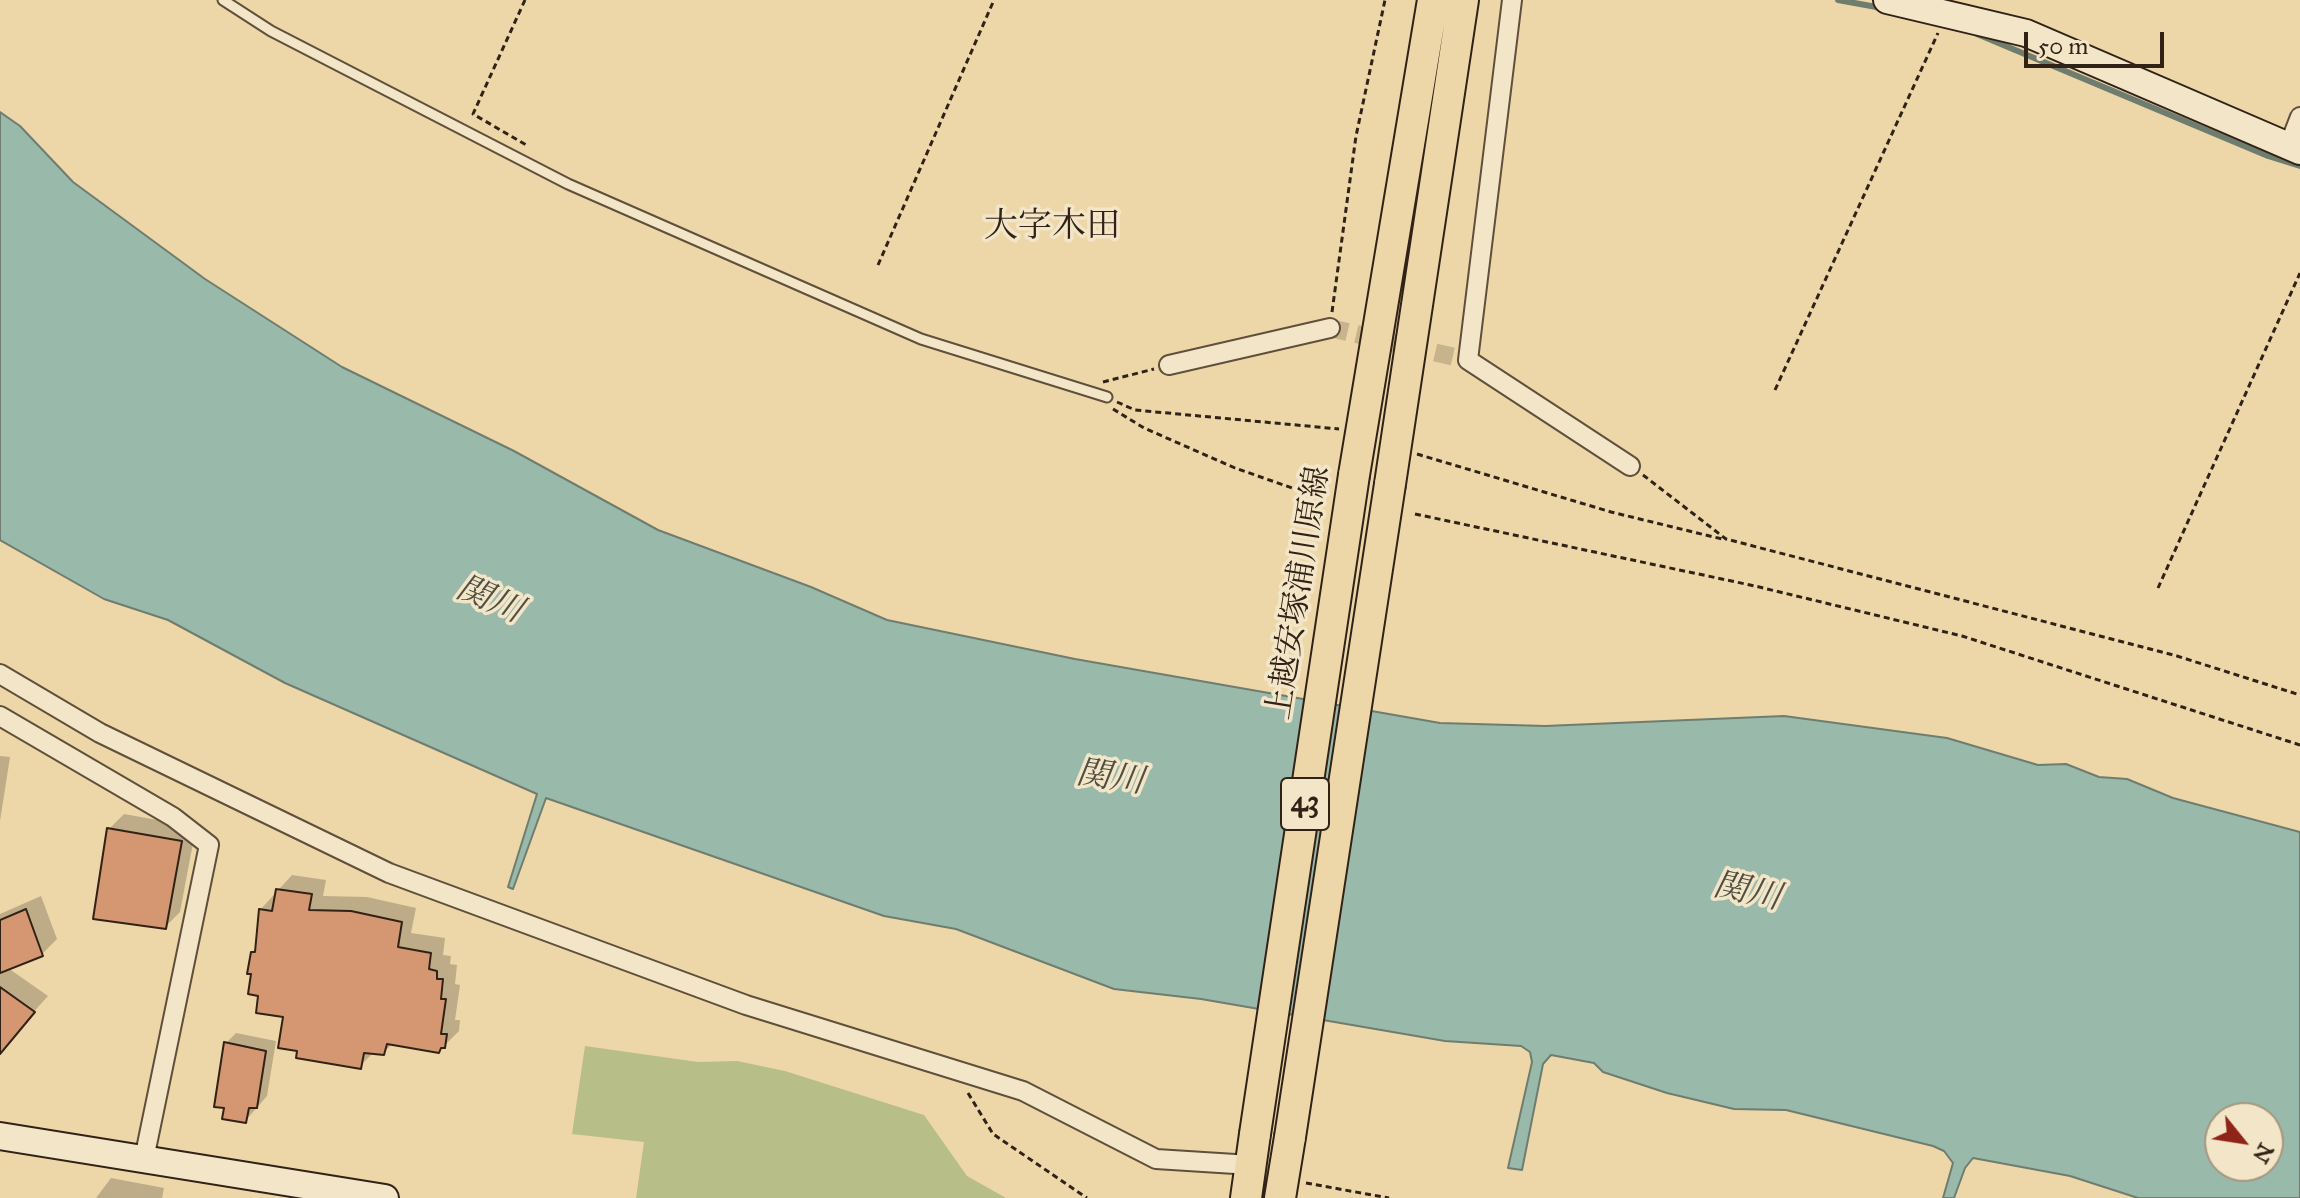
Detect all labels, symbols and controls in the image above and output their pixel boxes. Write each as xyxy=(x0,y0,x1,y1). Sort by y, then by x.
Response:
scale bar xyxy=(2028,16,2168,66)
text: 50 m xyxy=(2038,31,2088,61)
district label: 大字木田 xyxy=(984,208,1120,248)
street label: 上越安塚浦川原線 xyxy=(1261,464,1339,722)
water label: 関川 xyxy=(450,569,528,633)
water label: 関川 xyxy=(1073,754,1147,804)
road number: 43 xyxy=(1281,778,1329,830)
water label: 関川 xyxy=(1710,866,1784,920)
north arrow xyxy=(2204,1102,2284,1182)
text: N xyxy=(2247,1138,2280,1168)

